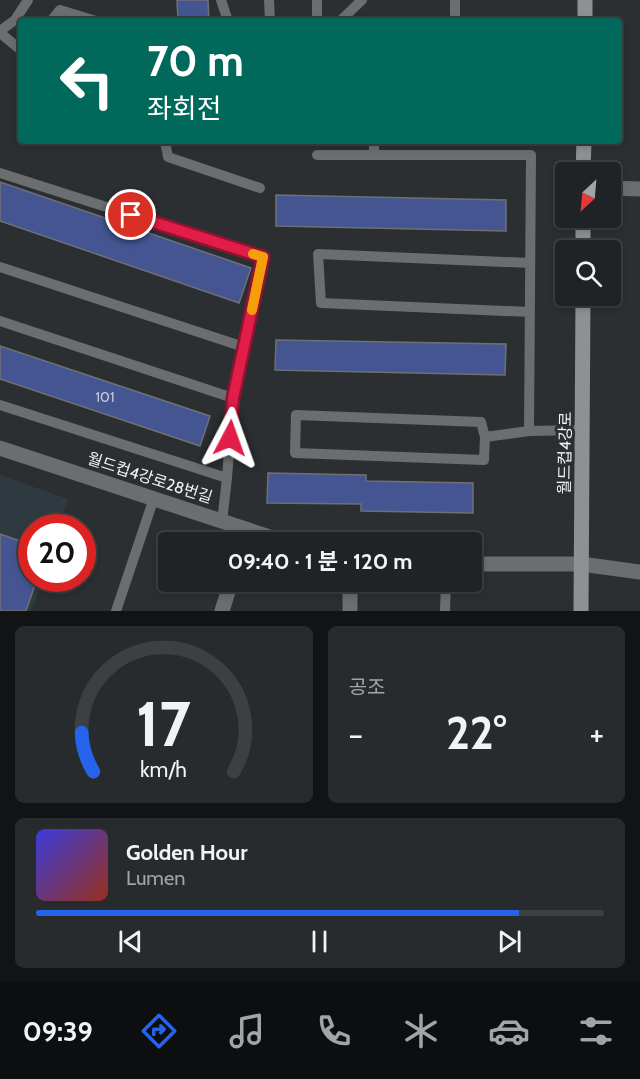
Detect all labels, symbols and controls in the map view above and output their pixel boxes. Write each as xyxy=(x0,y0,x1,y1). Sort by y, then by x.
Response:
text: 70 m xyxy=(147,35,244,87)
icon: left xyxy=(48,42,126,120)
text: 좌회전 xyxy=(147,92,222,125)
north arrow xyxy=(555,162,621,228)
map controls xyxy=(555,162,621,306)
pin xyxy=(105,189,156,240)
icon: arrive xyxy=(114,198,147,231)
button: search xyxy=(555,240,621,306)
house number: 101 xyxy=(96,388,114,406)
position arrow xyxy=(198,406,262,470)
street label: 월드컵4강로 xyxy=(555,411,575,495)
street label: 월드컵4강로28번길 xyxy=(85,449,215,507)
speed limit sign: 20 xyxy=(18,514,96,592)
text: 09:40 · 1 분 · 120 m xyxy=(228,548,412,575)
text: 공조 xyxy=(349,675,385,699)
text: 17 xyxy=(136,686,191,762)
text: 22° xyxy=(446,706,507,760)
text: − xyxy=(349,714,363,754)
text: + xyxy=(589,714,604,754)
text: km/h xyxy=(140,756,187,782)
text: Golden Hour xyxy=(126,839,247,866)
text: Lumen xyxy=(126,866,185,890)
icon: previous xyxy=(114,925,147,958)
icon: pause xyxy=(303,925,336,958)
icon: next xyxy=(493,925,526,958)
icon: directions xyxy=(138,1010,180,1052)
icon: music xyxy=(226,1010,268,1052)
icon: phone xyxy=(313,1010,355,1052)
icon: climate xyxy=(400,1010,442,1052)
icon: car xyxy=(488,1010,530,1052)
icon: filters xyxy=(575,1010,617,1052)
text: 09:39 xyxy=(23,1015,93,1048)

